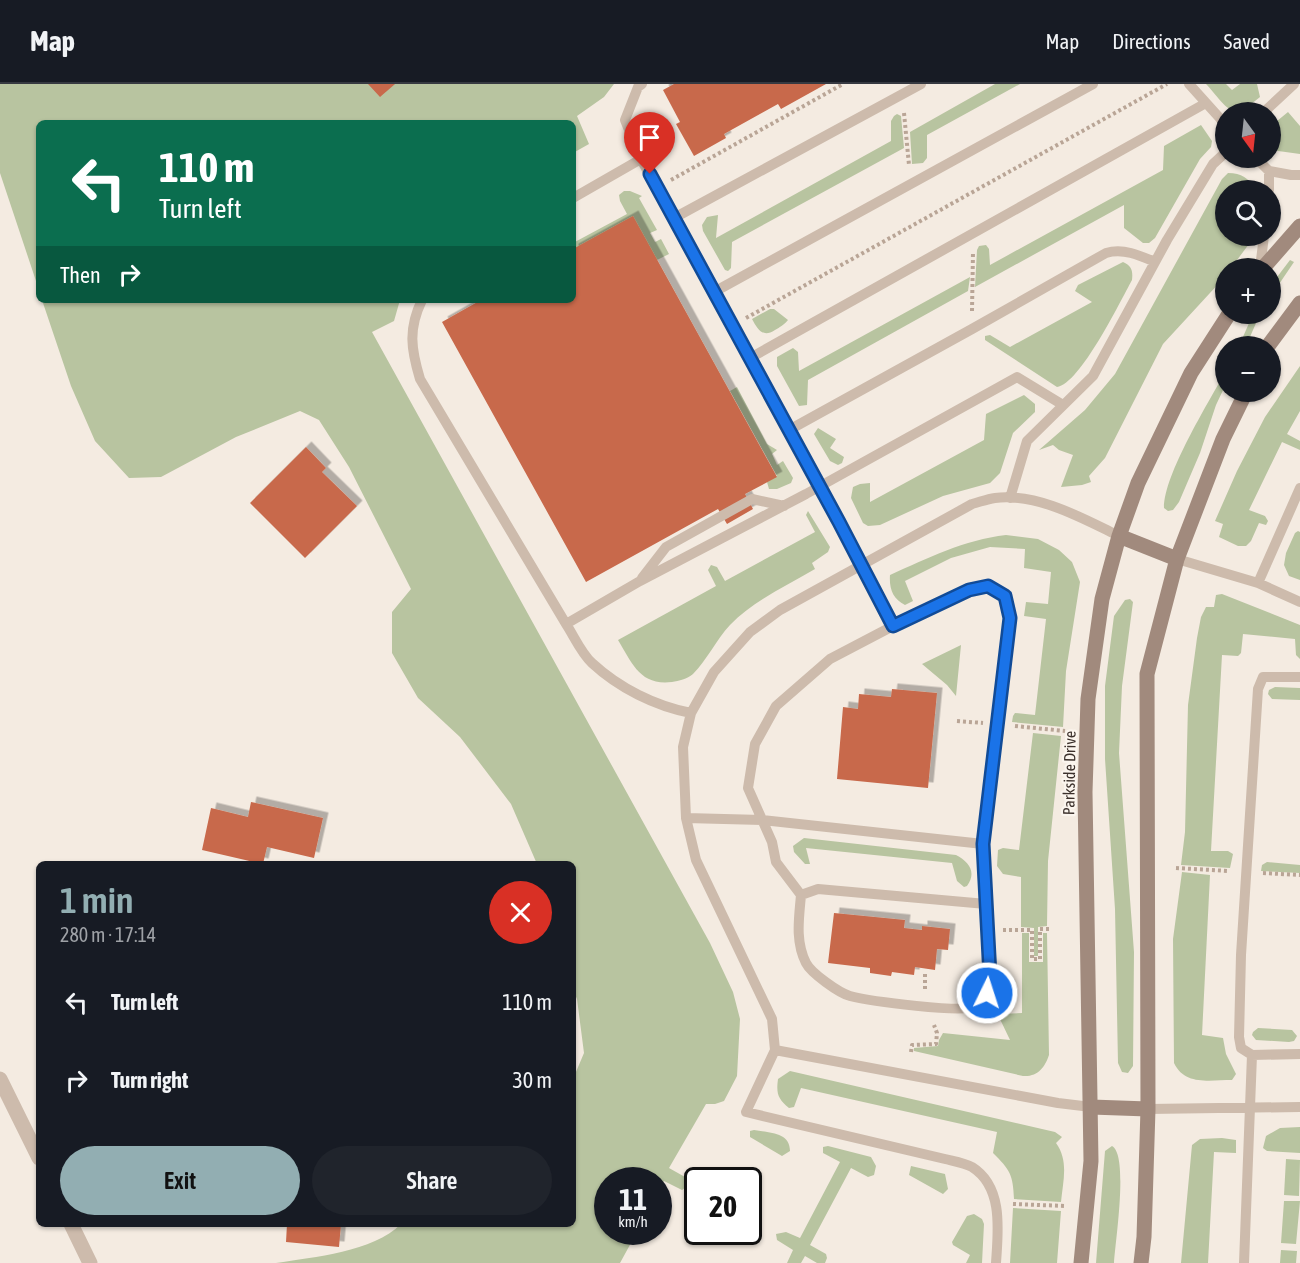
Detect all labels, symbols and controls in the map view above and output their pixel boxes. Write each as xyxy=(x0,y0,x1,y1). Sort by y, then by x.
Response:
text: Map xyxy=(30,25,75,57)
text: Map xyxy=(1045,29,1079,53)
text: Directions xyxy=(1112,29,1191,53)
text: Saved xyxy=(1224,29,1270,53)
north arrow xyxy=(1215,102,1281,168)
map controls xyxy=(1215,102,1281,402)
pin xyxy=(624,112,675,174)
icon: arrive xyxy=(633,121,666,154)
text: 110 m xyxy=(159,143,254,191)
icon: left xyxy=(60,144,138,222)
button: search xyxy=(1215,180,1281,246)
text: Turn left xyxy=(159,193,242,224)
icon: right xyxy=(113,258,146,291)
button: + xyxy=(1215,258,1281,324)
text: Then xyxy=(60,262,101,288)
button: − xyxy=(1215,336,1281,402)
street label: Parkside Drive xyxy=(1059,731,1079,815)
text: 1 min xyxy=(60,879,134,921)
button: close xyxy=(489,881,552,944)
text: 280 m · 17:14 xyxy=(60,923,156,946)
position arrow xyxy=(955,961,1019,1025)
icon: left xyxy=(60,986,93,1019)
text: Turn left xyxy=(111,989,178,1015)
text: 110 m xyxy=(502,989,552,1015)
icon: right xyxy=(60,1064,93,1097)
text: Turn right xyxy=(111,1067,188,1093)
text: 30 m xyxy=(512,1067,552,1093)
button: Exit xyxy=(60,1146,300,1215)
button: Share xyxy=(312,1146,552,1215)
speed limit sign: 20 xyxy=(684,1167,762,1245)
text: 11 xyxy=(619,1182,647,1216)
text: km/h xyxy=(618,1213,648,1230)

